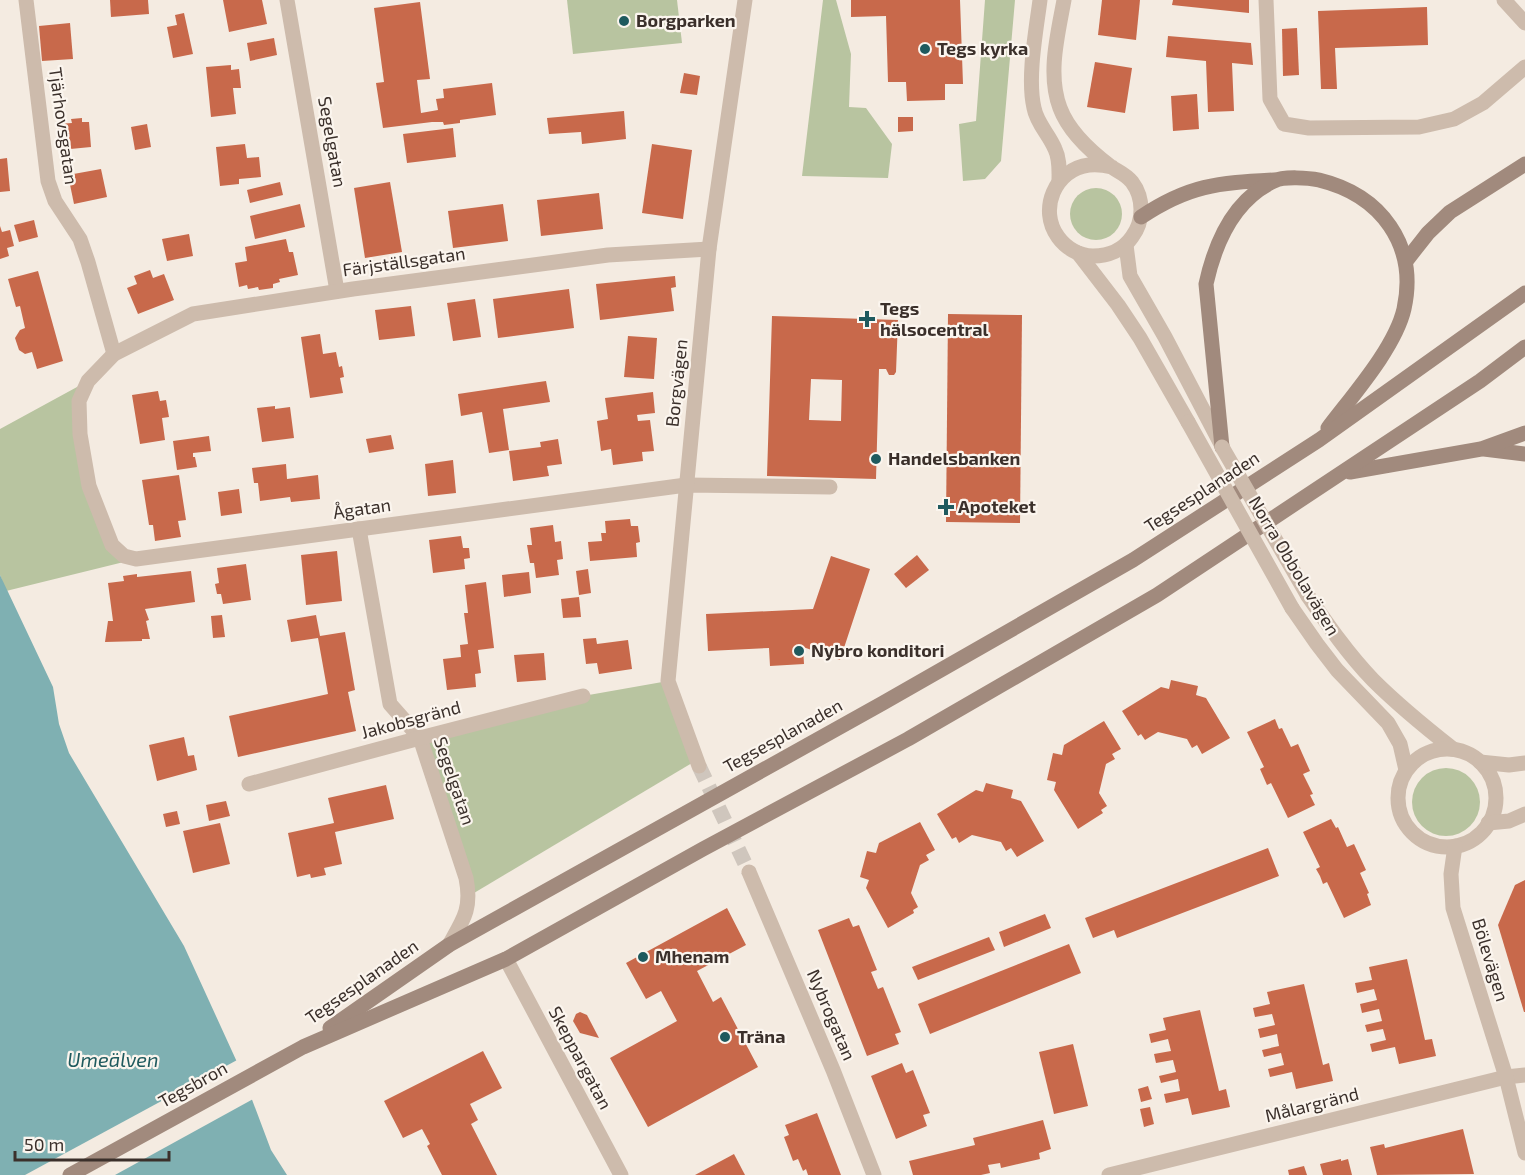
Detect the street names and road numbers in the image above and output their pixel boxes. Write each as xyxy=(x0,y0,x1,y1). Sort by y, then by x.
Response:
street label: Tjärhovsgatan xyxy=(45,66,83,186)
street label: Segelgatan xyxy=(314,95,352,189)
street label: Färjställsgatan xyxy=(341,242,467,281)
street label: Borgvägen xyxy=(660,338,692,428)
street label: Tegsesplanaden xyxy=(1140,446,1263,536)
street label: Norra Obbolavägen xyxy=(1245,492,1345,639)
street label: Ågatan xyxy=(331,493,392,523)
street label: Tegsesplanaden xyxy=(719,693,846,777)
street label: Jakobsgränd xyxy=(358,695,463,743)
street label: Segelgatan xyxy=(430,734,480,828)
street label: Bölevägen xyxy=(1468,915,1514,1004)
street label: Tegsesplanaden xyxy=(301,934,422,1028)
street label: Nybrogatan xyxy=(803,966,861,1063)
street label: Skeppargatan xyxy=(545,1002,617,1113)
street label: Tegsbron xyxy=(154,1056,231,1112)
street label: Målargränd xyxy=(1263,1082,1361,1126)

